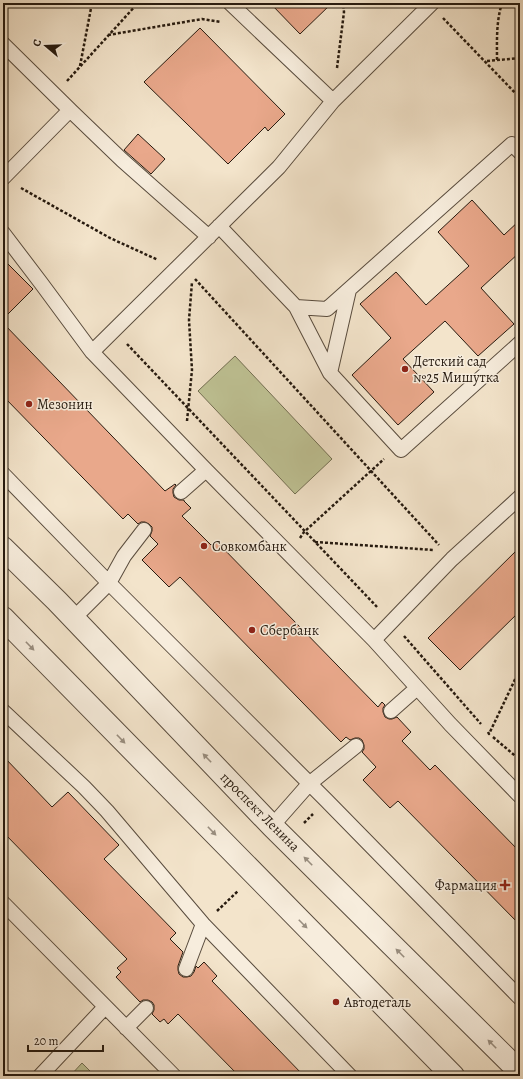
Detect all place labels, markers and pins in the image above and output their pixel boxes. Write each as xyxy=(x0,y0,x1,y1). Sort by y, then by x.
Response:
place label: Детский сад №25 Мишутка xyxy=(413,352,500,387)
marker: Детский сад №25 Мишутка xyxy=(400,364,410,374)
place label: Мезонин xyxy=(37,395,93,414)
marker: Мезонин xyxy=(24,399,34,409)
place label: Совкомбанк xyxy=(212,537,287,556)
marker: Совкомбанк xyxy=(199,541,209,551)
place label: Сбербанк xyxy=(260,621,319,640)
marker: Сбербанк xyxy=(247,625,257,635)
place label: Фармация xyxy=(435,876,497,895)
marker: Фармация xyxy=(500,880,510,890)
place label: Автодеталь xyxy=(343,993,411,1012)
marker: Автодеталь xyxy=(331,997,341,1007)

